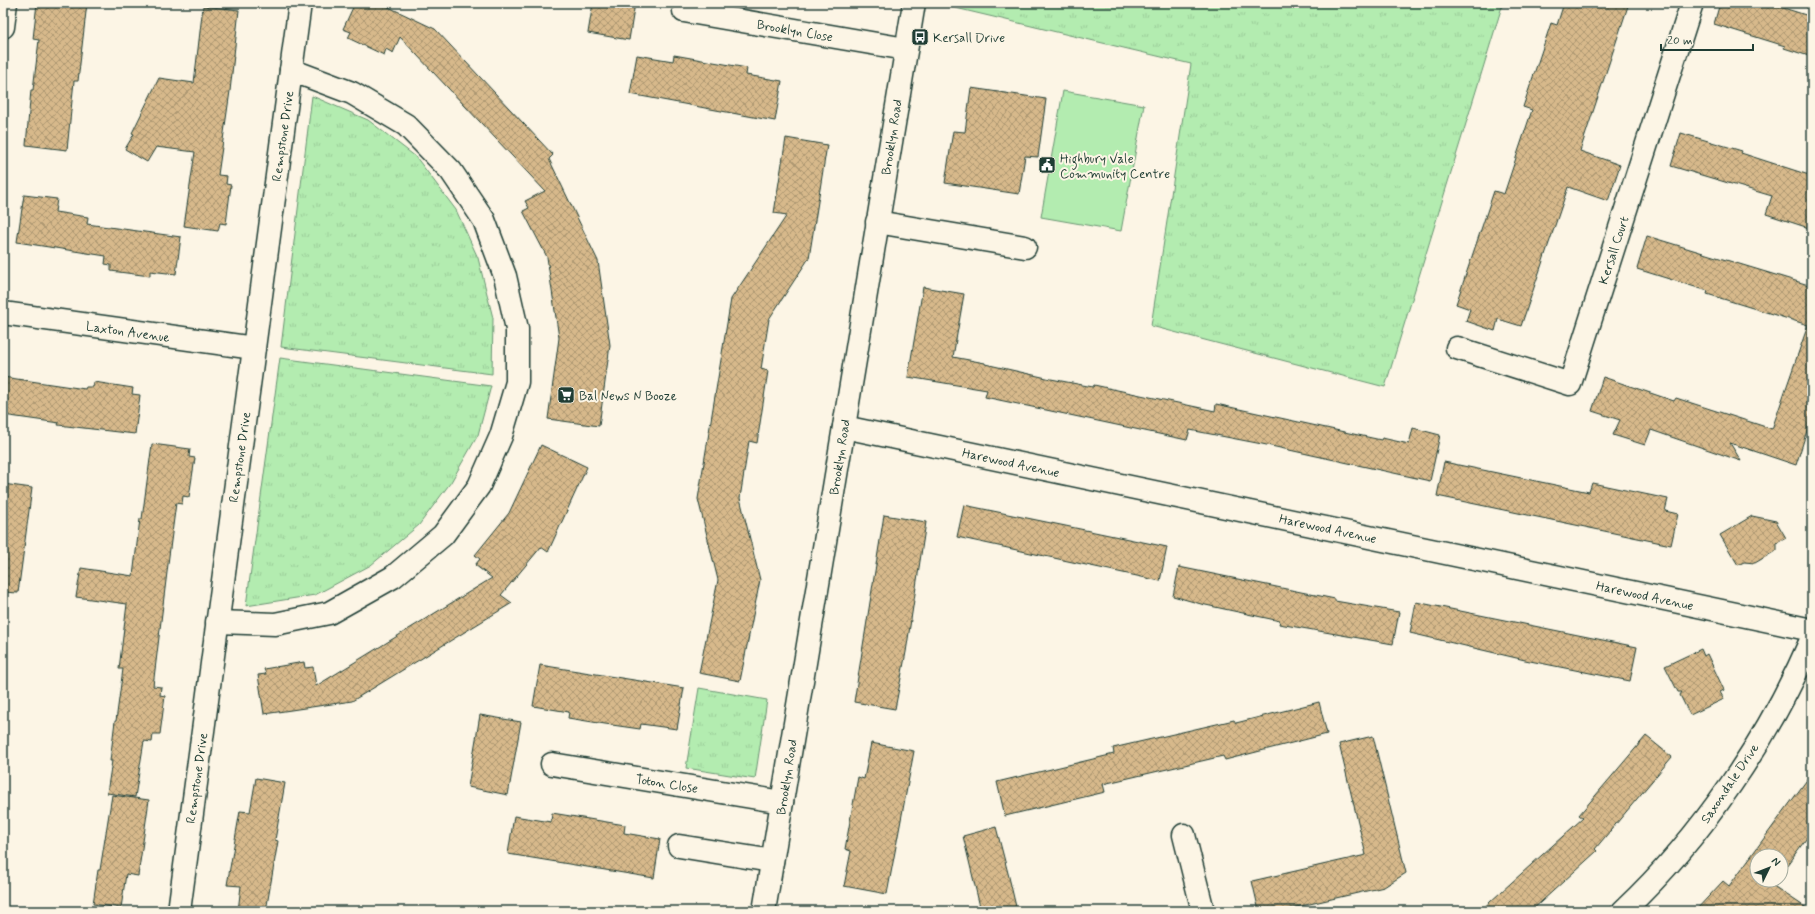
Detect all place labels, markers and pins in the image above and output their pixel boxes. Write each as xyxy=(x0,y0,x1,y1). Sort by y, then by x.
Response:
bus stop icon: Kersall Drive xyxy=(910,27,930,47)
place label: Kersall Drive xyxy=(933,30,1005,47)
place label: Highbury Vale Community Centre xyxy=(1060,151,1170,183)
public building icon: Highbury Vale Community Centre xyxy=(1037,155,1057,175)
supermarket icon: Bal News N Booze xyxy=(556,385,576,405)
place label: Bal News N Booze xyxy=(579,388,677,405)

